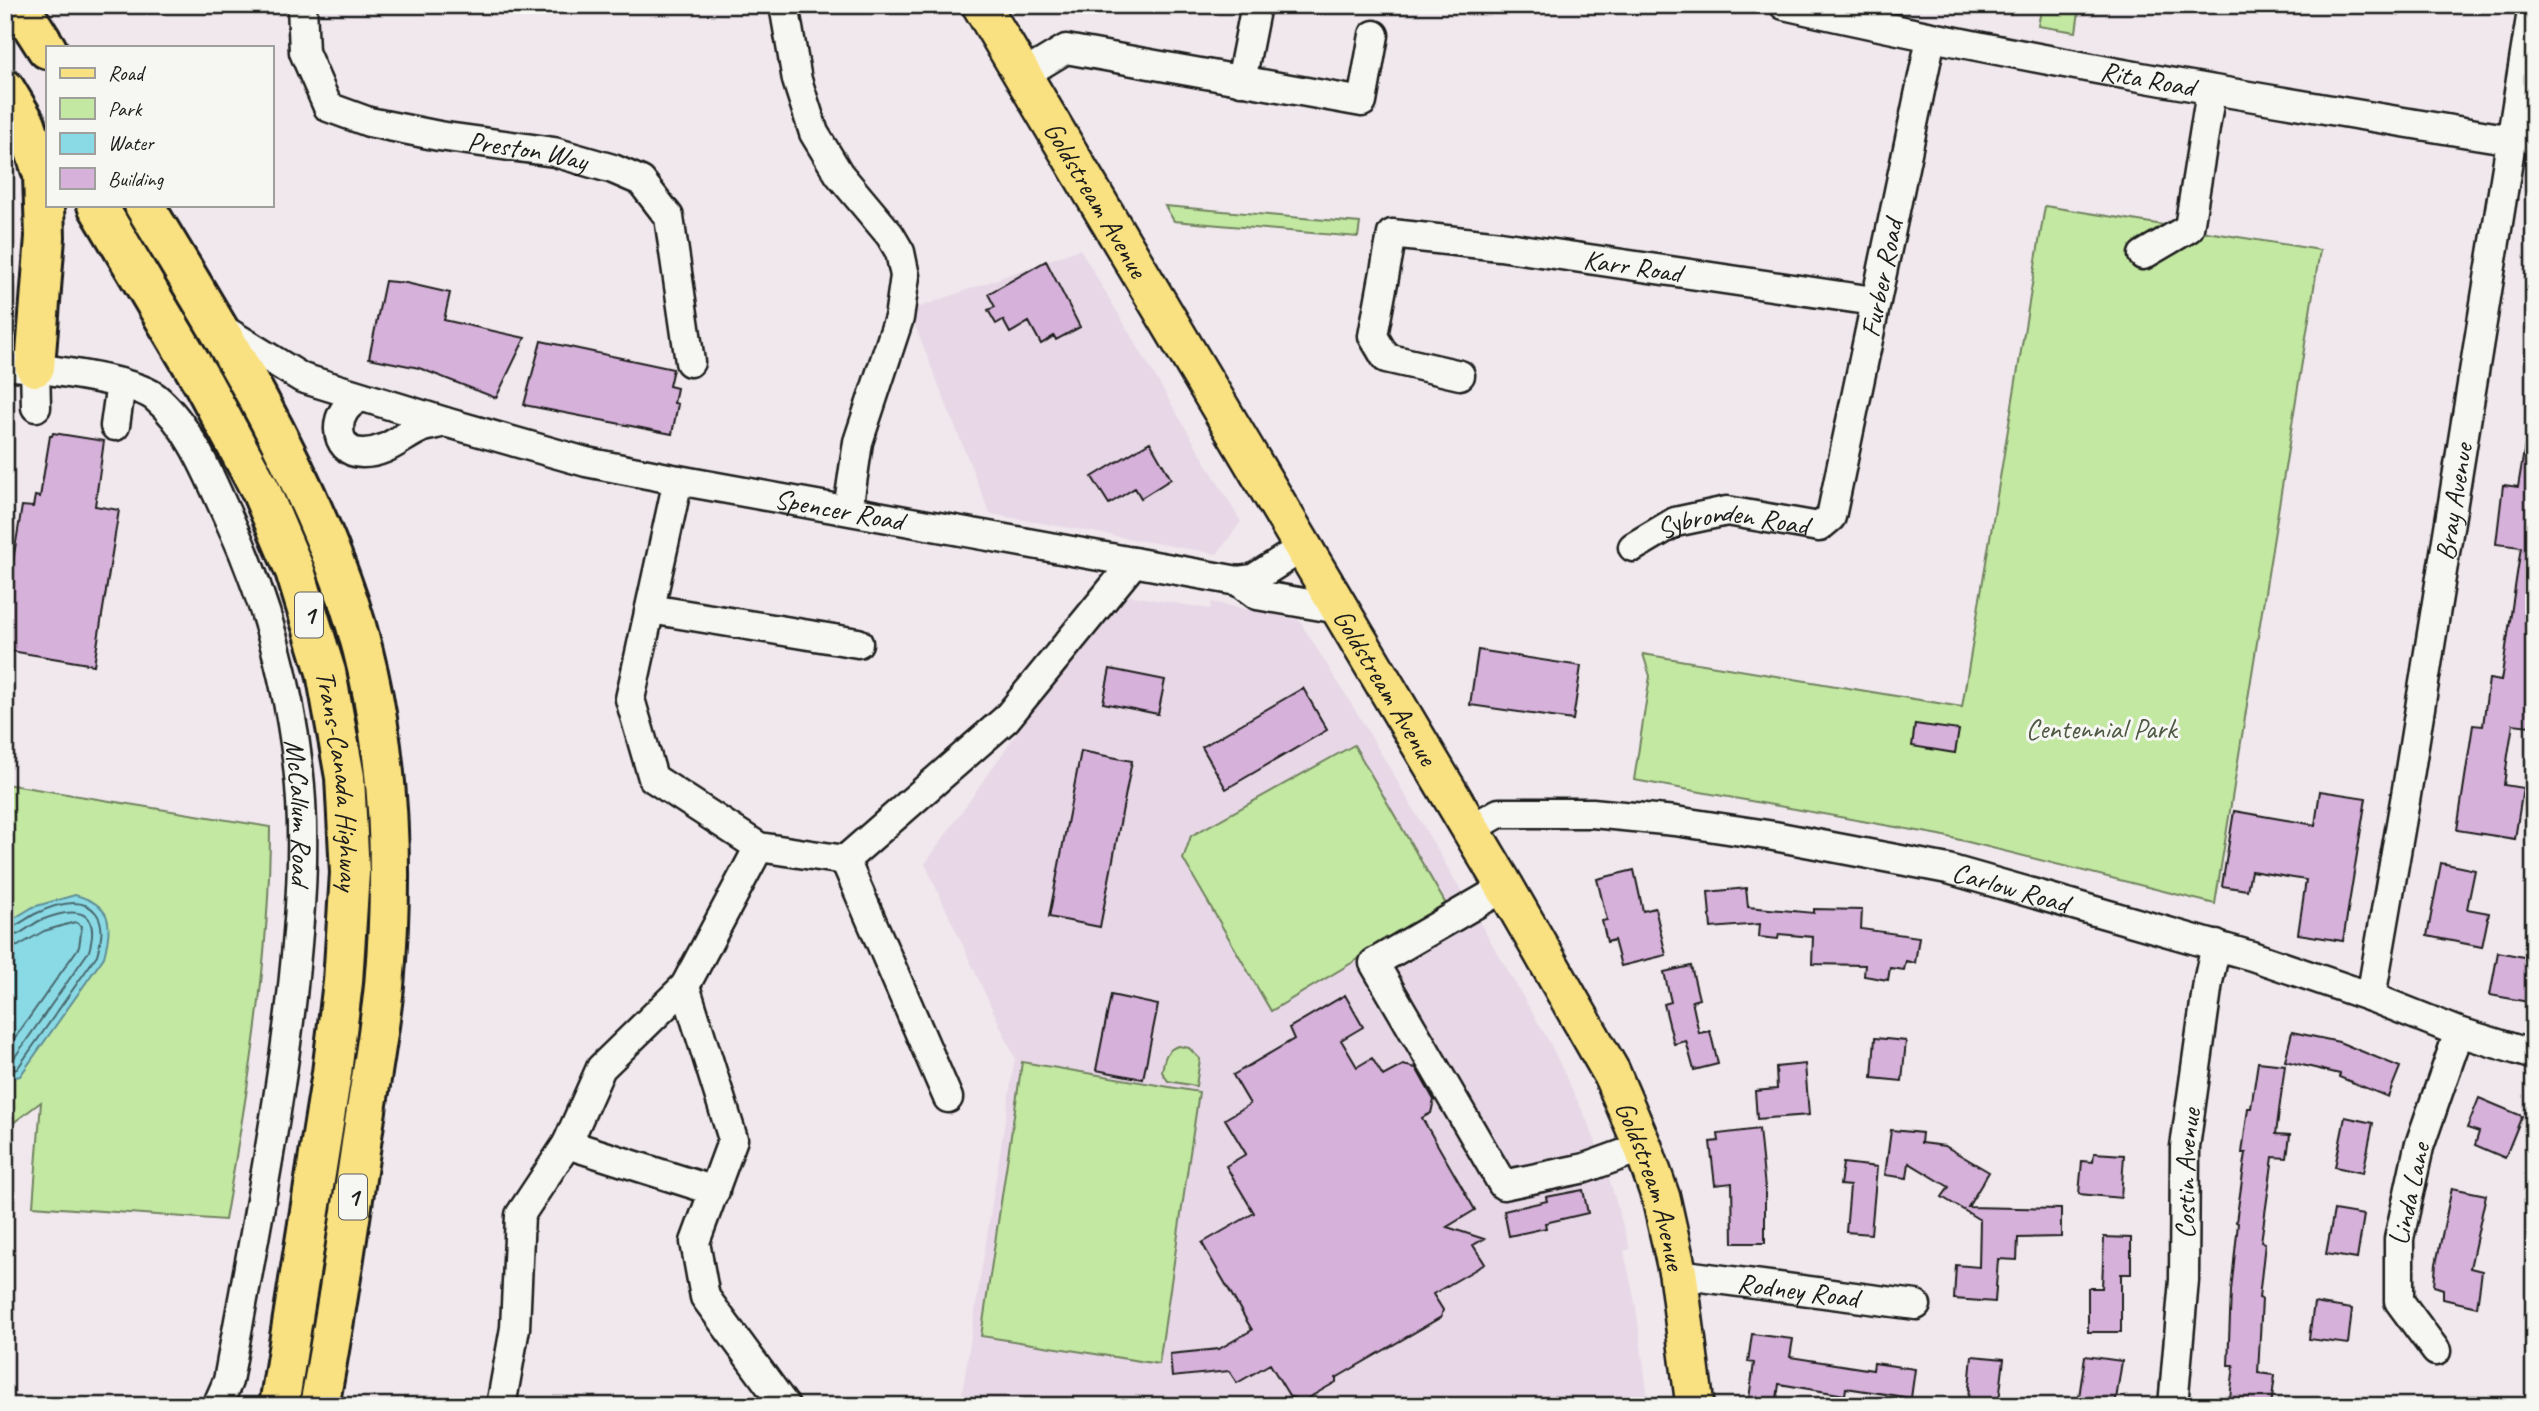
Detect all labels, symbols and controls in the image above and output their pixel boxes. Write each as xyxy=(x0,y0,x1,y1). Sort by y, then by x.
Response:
legend xyxy=(46,46,273,206)
street label: Rita Road xyxy=(2098,53,2201,104)
text: Road xyxy=(108,60,147,86)
text: Park xyxy=(108,96,143,122)
street label: Goldstream Avenue xyxy=(1037,115,1157,285)
street label: Preston Way xyxy=(465,123,594,179)
text: Water xyxy=(108,130,155,156)
text: Building xyxy=(108,166,165,192)
street label: Furber Road xyxy=(1852,212,1911,340)
street label: Karr Road xyxy=(1581,241,1688,291)
street label: Bray Avenue xyxy=(2427,439,2480,563)
street label: Spencer Road xyxy=(772,480,910,539)
street label: Sybronden Road xyxy=(1649,493,1815,547)
road number: 1 xyxy=(295,593,323,638)
street label: Goldstream Avenue xyxy=(1326,602,1447,773)
street label: Trans-Canada Highway xyxy=(309,667,368,894)
park label: Centennial Park xyxy=(2026,711,2179,746)
street label: McCallum Road xyxy=(277,737,320,890)
street label: Carlow Road xyxy=(1948,854,2077,921)
street label: Goldstream Avenue xyxy=(1608,1096,1694,1275)
street label: Costin Avenue xyxy=(2167,1104,2208,1239)
street label: Linda Lane xyxy=(2382,1138,2437,1245)
road number: 1 xyxy=(339,1174,367,1220)
street label: Rodney Road xyxy=(1735,1264,1865,1315)

